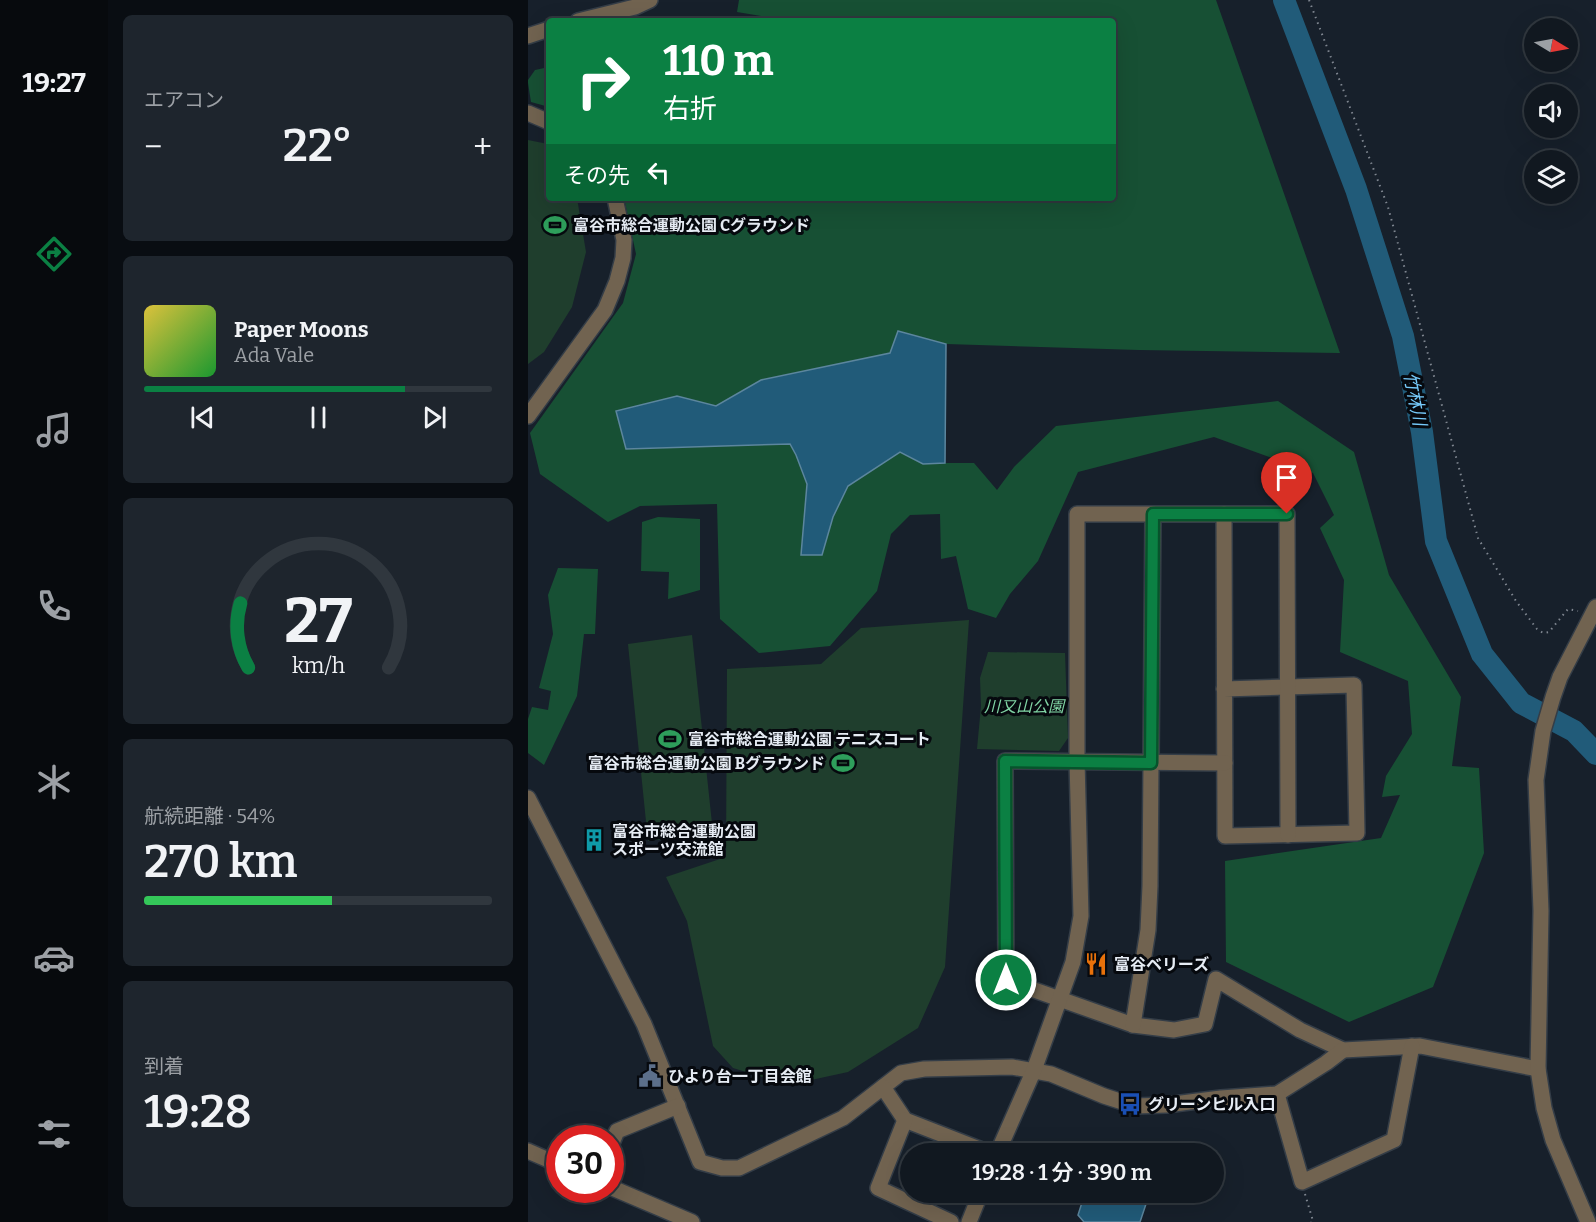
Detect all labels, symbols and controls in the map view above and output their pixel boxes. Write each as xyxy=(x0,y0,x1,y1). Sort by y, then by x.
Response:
north arrow xyxy=(1524,18,1578,72)
map controls xyxy=(1524,18,1578,204)
text: 110 m xyxy=(663,36,774,86)
icon: right xyxy=(564,42,642,120)
text: 19:27 xyxy=(22,67,86,99)
button: sound xyxy=(1524,84,1578,138)
text: エアコン xyxy=(144,88,224,112)
text: 右折 xyxy=(663,93,717,125)
text: 22° xyxy=(283,119,353,173)
text: − xyxy=(144,127,162,167)
text: + xyxy=(473,127,492,167)
button: layers xyxy=(1524,150,1578,204)
icon: left xyxy=(642,156,675,189)
text: その先 xyxy=(564,162,630,189)
sports icon: 富谷市総合運動公園 Cグラウンド xyxy=(542,212,568,238)
place label: 富谷市総合運動公園 Cグラウンド xyxy=(573,216,810,235)
icon: directions xyxy=(33,233,75,275)
text: Paper Moons xyxy=(234,316,369,343)
text: Ada Vale xyxy=(234,343,314,367)
water label: 竹林川 xyxy=(1399,370,1431,430)
icon: previous xyxy=(186,401,219,434)
icon: pause xyxy=(302,401,335,434)
icon: next xyxy=(418,401,451,434)
icon: music xyxy=(33,409,75,451)
pin xyxy=(1261,452,1312,514)
icon: arrive xyxy=(1270,461,1303,494)
text: 27 xyxy=(284,584,352,659)
icon: phone xyxy=(33,585,75,627)
text: km/h xyxy=(291,653,345,679)
park label: 川又山公園 xyxy=(984,697,1066,716)
sports icon: 富谷市総合運動公園 テニスコート xyxy=(657,726,683,752)
place label: 富谷市総合運動公園 テニスコート xyxy=(688,730,931,749)
sports icon: 富谷市総合運動公園 Bグラウンド xyxy=(830,750,856,776)
place label: 富谷市総合運動公園 Bグラウンド xyxy=(588,754,825,773)
icon: climate xyxy=(33,761,75,803)
text: 航続距離 · 54% xyxy=(144,804,276,828)
place label: 富谷市総合運動公園 スポーツ交流館 xyxy=(612,822,756,859)
building icon: 富谷市総合運動公園 スポーツ交流館 xyxy=(581,827,607,853)
text: 270 km xyxy=(144,835,297,889)
icon: car xyxy=(33,937,75,979)
position arrow xyxy=(974,948,1038,1012)
restaurant icon: 富谷ベリーズ xyxy=(1083,951,1109,977)
place label: 富谷ベリーズ xyxy=(1114,955,1209,974)
text: 到着 xyxy=(144,1054,184,1078)
public building icon: ひより台一丁目会館 xyxy=(637,1063,663,1089)
place label: ひより台一丁目会館 xyxy=(668,1067,812,1086)
text: 19:28 xyxy=(144,1085,252,1139)
bus stop icon: グリーンヒル入口 xyxy=(1117,1091,1143,1117)
place label: グリーンヒル入口 xyxy=(1148,1095,1275,1114)
icon: filters xyxy=(33,1113,75,1155)
speed limit sign: 30 xyxy=(546,1125,624,1203)
text: 19:28 · 1 分 · 390 m xyxy=(972,1159,1152,1186)

